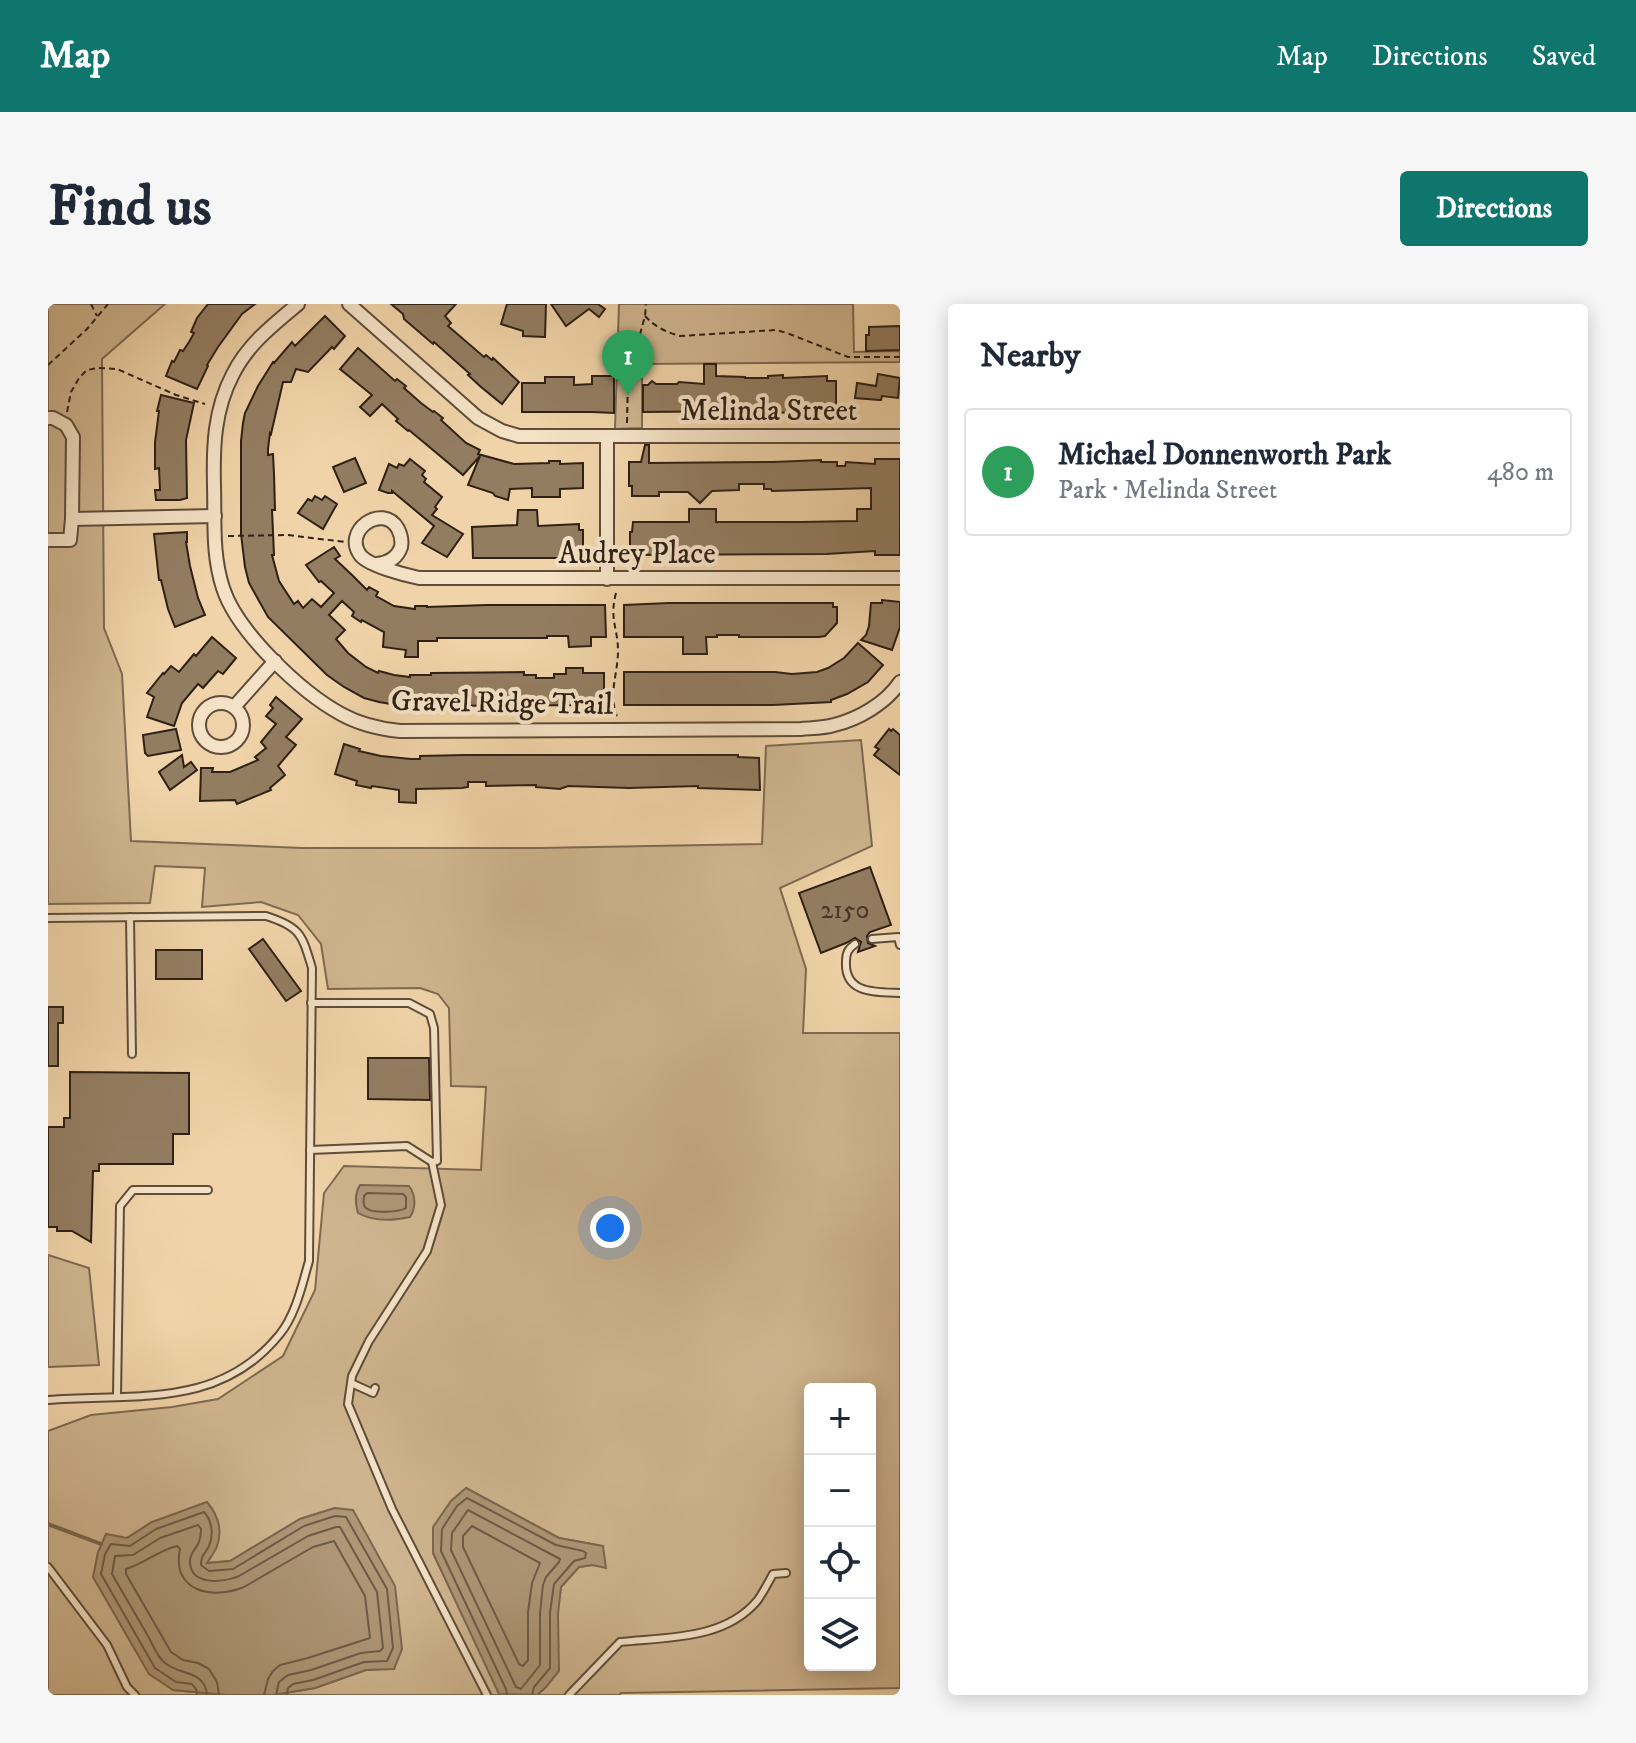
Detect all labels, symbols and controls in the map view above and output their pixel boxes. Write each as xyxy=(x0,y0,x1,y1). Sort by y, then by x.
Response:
text: Map xyxy=(40,32,110,80)
text: Map xyxy=(1276,39,1328,74)
text: Directions xyxy=(1372,39,1488,74)
text: Saved xyxy=(1532,39,1596,74)
button: Directions xyxy=(1400,171,1588,246)
text: Find us xyxy=(48,173,212,243)
pin: 1 xyxy=(602,330,654,396)
text: Nearby xyxy=(980,335,1081,377)
street label: Melinda Street xyxy=(681,393,857,430)
text: Michael Donnenworth Park xyxy=(1058,437,1391,474)
text: 1 xyxy=(1003,456,1013,489)
text: 480 m xyxy=(1487,456,1554,489)
text: Park · Melinda Street xyxy=(1058,474,1277,507)
street label: Audrey Place xyxy=(558,536,716,573)
street label: Gravel Ridge Trail xyxy=(391,683,613,724)
house number: 2150 xyxy=(820,894,870,927)
your location xyxy=(590,1208,630,1248)
map controls xyxy=(804,1383,876,1671)
button: + xyxy=(804,1383,876,1455)
button: − xyxy=(804,1455,876,1527)
button: locate xyxy=(804,1527,876,1599)
button: layers xyxy=(804,1599,876,1671)

